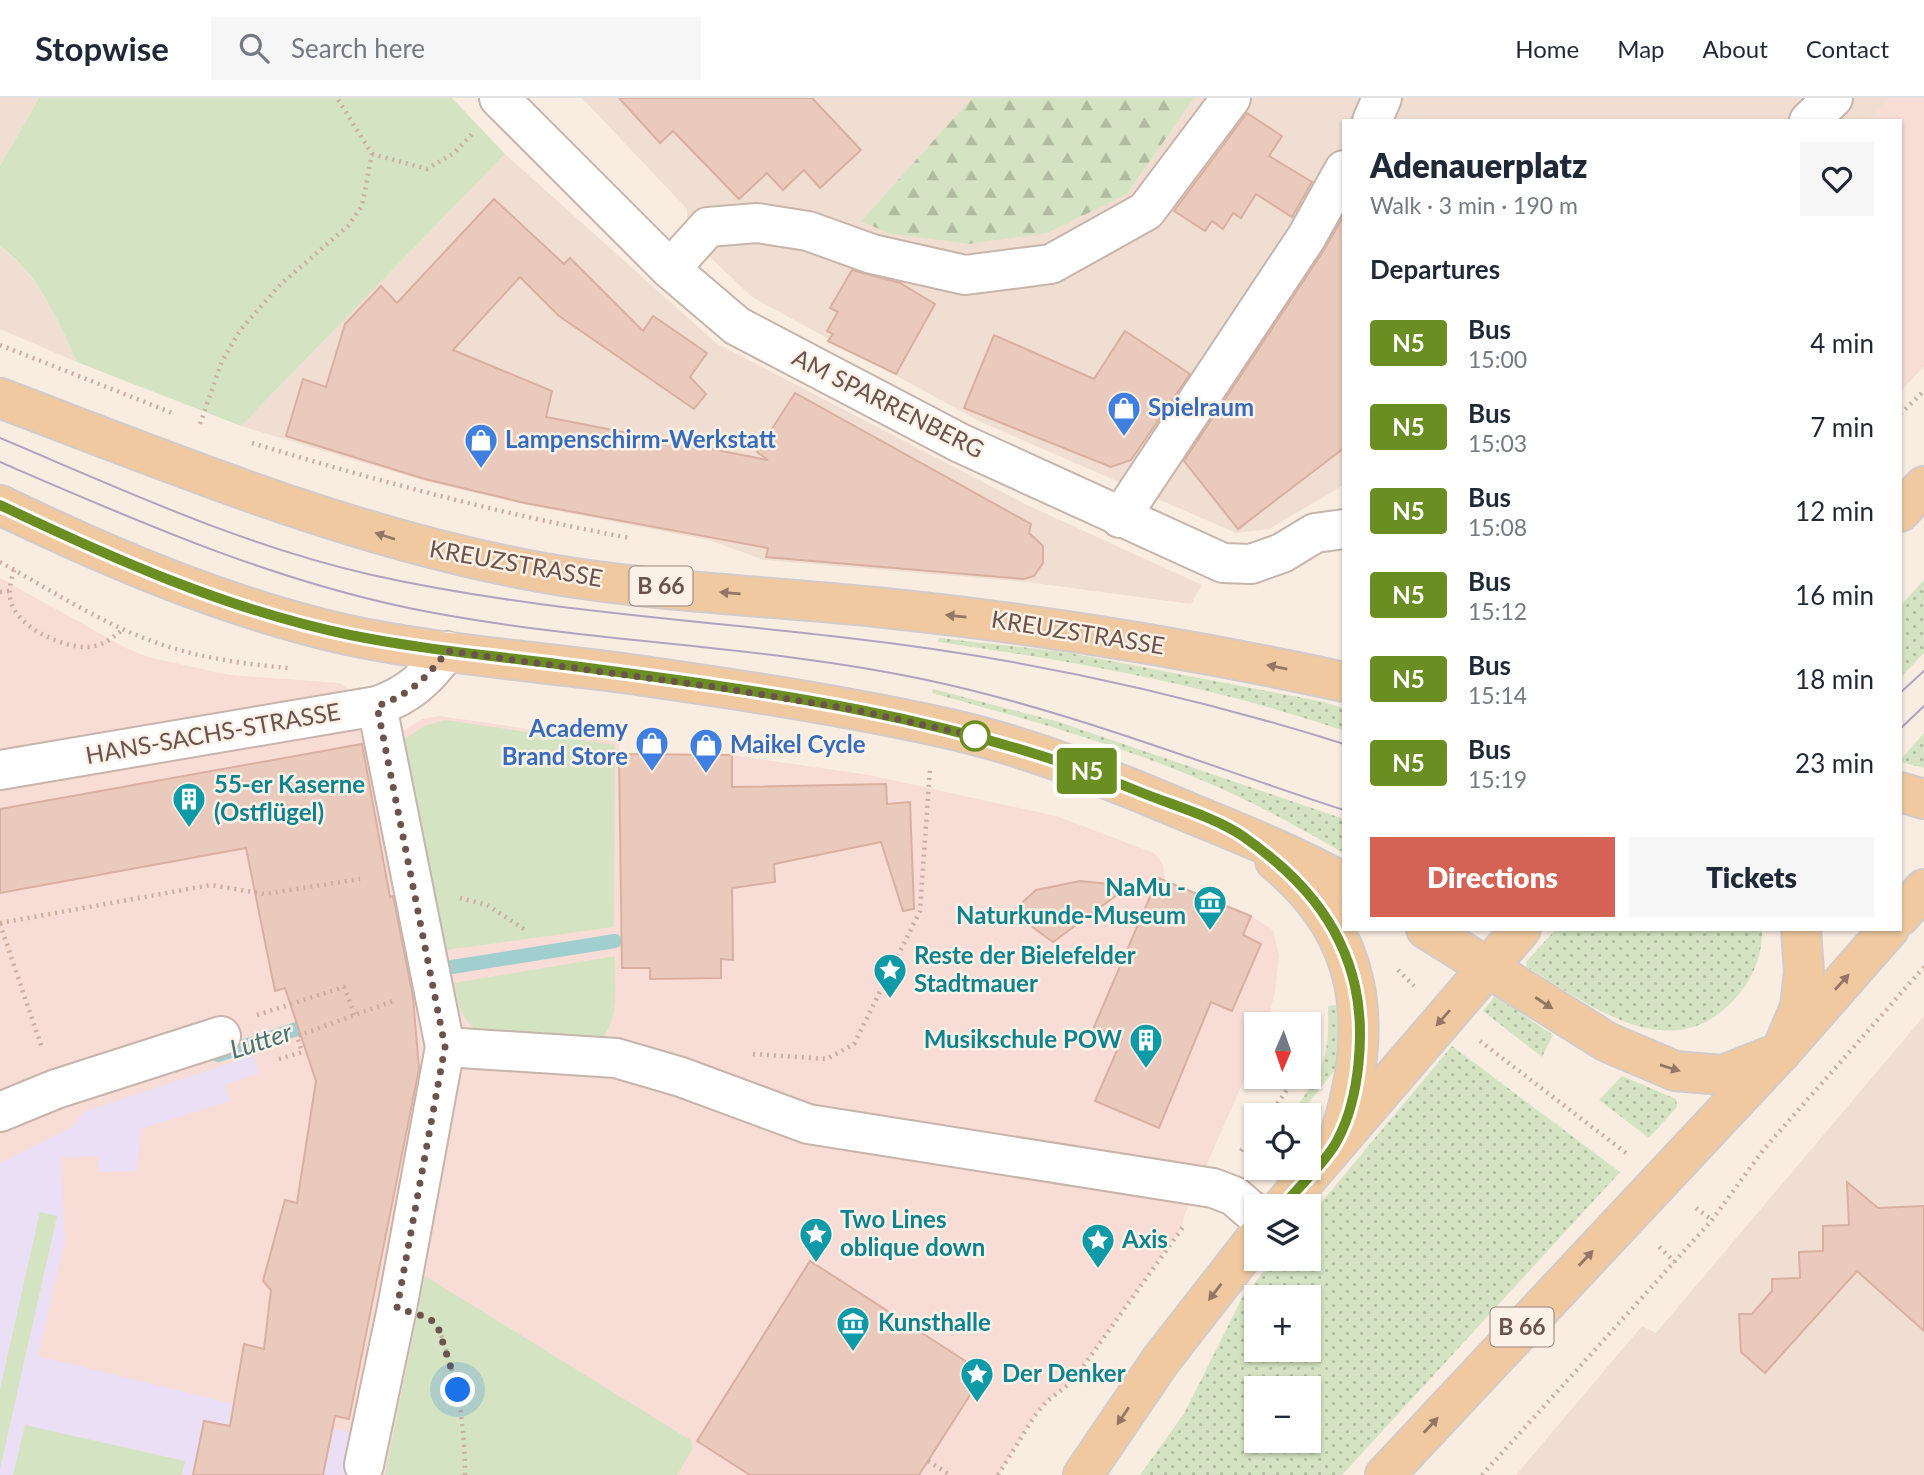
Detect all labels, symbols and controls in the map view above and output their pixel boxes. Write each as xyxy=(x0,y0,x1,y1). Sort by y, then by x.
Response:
search box xyxy=(211,17,701,80)
text: Stopwise xyxy=(35,28,169,68)
icon: search xyxy=(235,29,273,67)
text: Search here xyxy=(291,32,425,64)
text: Home xyxy=(1515,34,1579,63)
text: Map xyxy=(1617,34,1665,63)
text: About xyxy=(1703,34,1768,63)
text: Contact xyxy=(1806,34,1889,63)
button: heart xyxy=(1800,142,1874,216)
text: Adenauerplatz xyxy=(1370,145,1587,185)
text: Walk · 3 min · 190 m xyxy=(1370,191,1578,219)
text: Departures xyxy=(1370,253,1500,285)
text: Bus xyxy=(1468,313,1511,345)
text: 4 min xyxy=(1810,327,1874,359)
text: N5 xyxy=(1392,328,1425,357)
street label: AM SPARRENBERG xyxy=(788,342,989,464)
text: 15:00 xyxy=(1468,345,1527,373)
shop icon: Spielraum xyxy=(1105,389,1143,438)
place label: Spielraum xyxy=(1148,392,1254,421)
text: Bus xyxy=(1468,397,1511,429)
text: 7 min xyxy=(1810,411,1874,443)
text: N5 xyxy=(1392,412,1425,441)
shop icon: Lampenschirm-Werkstatt xyxy=(462,421,500,470)
place label: Lampenschirm-Werkstatt xyxy=(505,424,776,453)
text: 15:03 xyxy=(1468,429,1527,457)
text: Bus xyxy=(1468,481,1511,513)
text: 12 min xyxy=(1795,495,1874,527)
text: N5 xyxy=(1392,496,1425,525)
text: 15:08 xyxy=(1468,513,1527,541)
one-way arrow xyxy=(374,531,395,541)
street label: KREUZSTRASSE xyxy=(427,533,605,592)
text: Bus xyxy=(1468,565,1511,597)
road number: B 66 xyxy=(630,566,692,606)
text: 16 min xyxy=(1795,579,1874,611)
text: N5 xyxy=(1392,580,1425,609)
one-way arrow xyxy=(719,587,741,598)
text: 15:12 xyxy=(1468,597,1527,625)
street label: KREUZSTRASSE xyxy=(989,603,1167,660)
one-way arrow xyxy=(945,610,967,621)
text: Bus xyxy=(1468,649,1511,681)
one-way arrow xyxy=(1266,662,1288,673)
text: 18 min xyxy=(1795,663,1874,695)
text: N5 xyxy=(1392,664,1425,693)
text: 15:14 xyxy=(1468,681,1527,709)
street label: HANS-SACHS-STRASSE xyxy=(83,696,342,769)
place label: Academy Brand Store xyxy=(502,713,628,770)
unlabelled marker xyxy=(960,721,990,751)
shop icon: Academy Brand Store xyxy=(633,724,671,773)
shop icon: Maikel Cycle xyxy=(687,726,725,775)
place label: Maikel Cycle xyxy=(730,729,866,758)
text: Bus xyxy=(1468,733,1511,765)
text: 23 min xyxy=(1795,747,1874,779)
line badge: N5 xyxy=(1056,748,1118,794)
text: N5 xyxy=(1392,748,1425,777)
text: N5 xyxy=(1071,756,1103,785)
text: 15:19 xyxy=(1468,765,1527,793)
place label: 55-er Kaserne (Ostflügel) xyxy=(214,769,365,826)
building icon: 55-er Kaserne (Ostflügel) xyxy=(170,780,208,829)
button: Directions xyxy=(1370,837,1615,917)
button: Tickets xyxy=(1629,837,1874,917)
place label: NaMu - Naturkunde-Museum xyxy=(956,872,1186,929)
museum icon: NaMu - Naturkunde-Museum xyxy=(1191,883,1229,932)
place label: Reste der Bielefelder Stadtmauer xyxy=(914,940,1136,997)
place icon: Reste der Bielefelder Stadtmauer xyxy=(871,951,909,1000)
one-way arrow xyxy=(1834,973,1850,991)
one-way arrow xyxy=(1535,996,1554,1009)
one-way arrow xyxy=(1436,1009,1451,1026)
north arrow xyxy=(1244,1012,1321,1088)
map controls xyxy=(1244,1012,1321,1453)
water label: Lutter xyxy=(226,1015,297,1065)
building icon: Musikschule POW xyxy=(1127,1021,1165,1070)
place label: Musikschule POW xyxy=(924,1024,1123,1053)
one-way arrow xyxy=(1660,1064,1681,1074)
button: locate xyxy=(1244,1103,1321,1180)
button: layers xyxy=(1244,1194,1321,1271)
place label: Two Lines oblique down xyxy=(840,1204,985,1261)
place icon: Two Lines oblique down xyxy=(797,1215,835,1264)
place icon: Axis xyxy=(1079,1221,1117,1270)
place label: Axis xyxy=(1121,1224,1168,1253)
one-way arrow xyxy=(1578,1249,1594,1267)
one-way arrow xyxy=(1207,1282,1222,1300)
button: + xyxy=(1244,1285,1321,1362)
museum icon: Kunsthalle xyxy=(834,1304,872,1353)
place label: Kunsthalle xyxy=(878,1307,991,1336)
road number: B 66 xyxy=(1490,1308,1554,1346)
place icon: Der Denker xyxy=(958,1355,996,1404)
place label: Der Denker xyxy=(1002,1358,1126,1387)
your location xyxy=(440,1372,475,1407)
button: − xyxy=(1244,1376,1321,1453)
one-way arrow xyxy=(1117,1407,1130,1426)
one-way arrow xyxy=(1423,1417,1439,1434)

